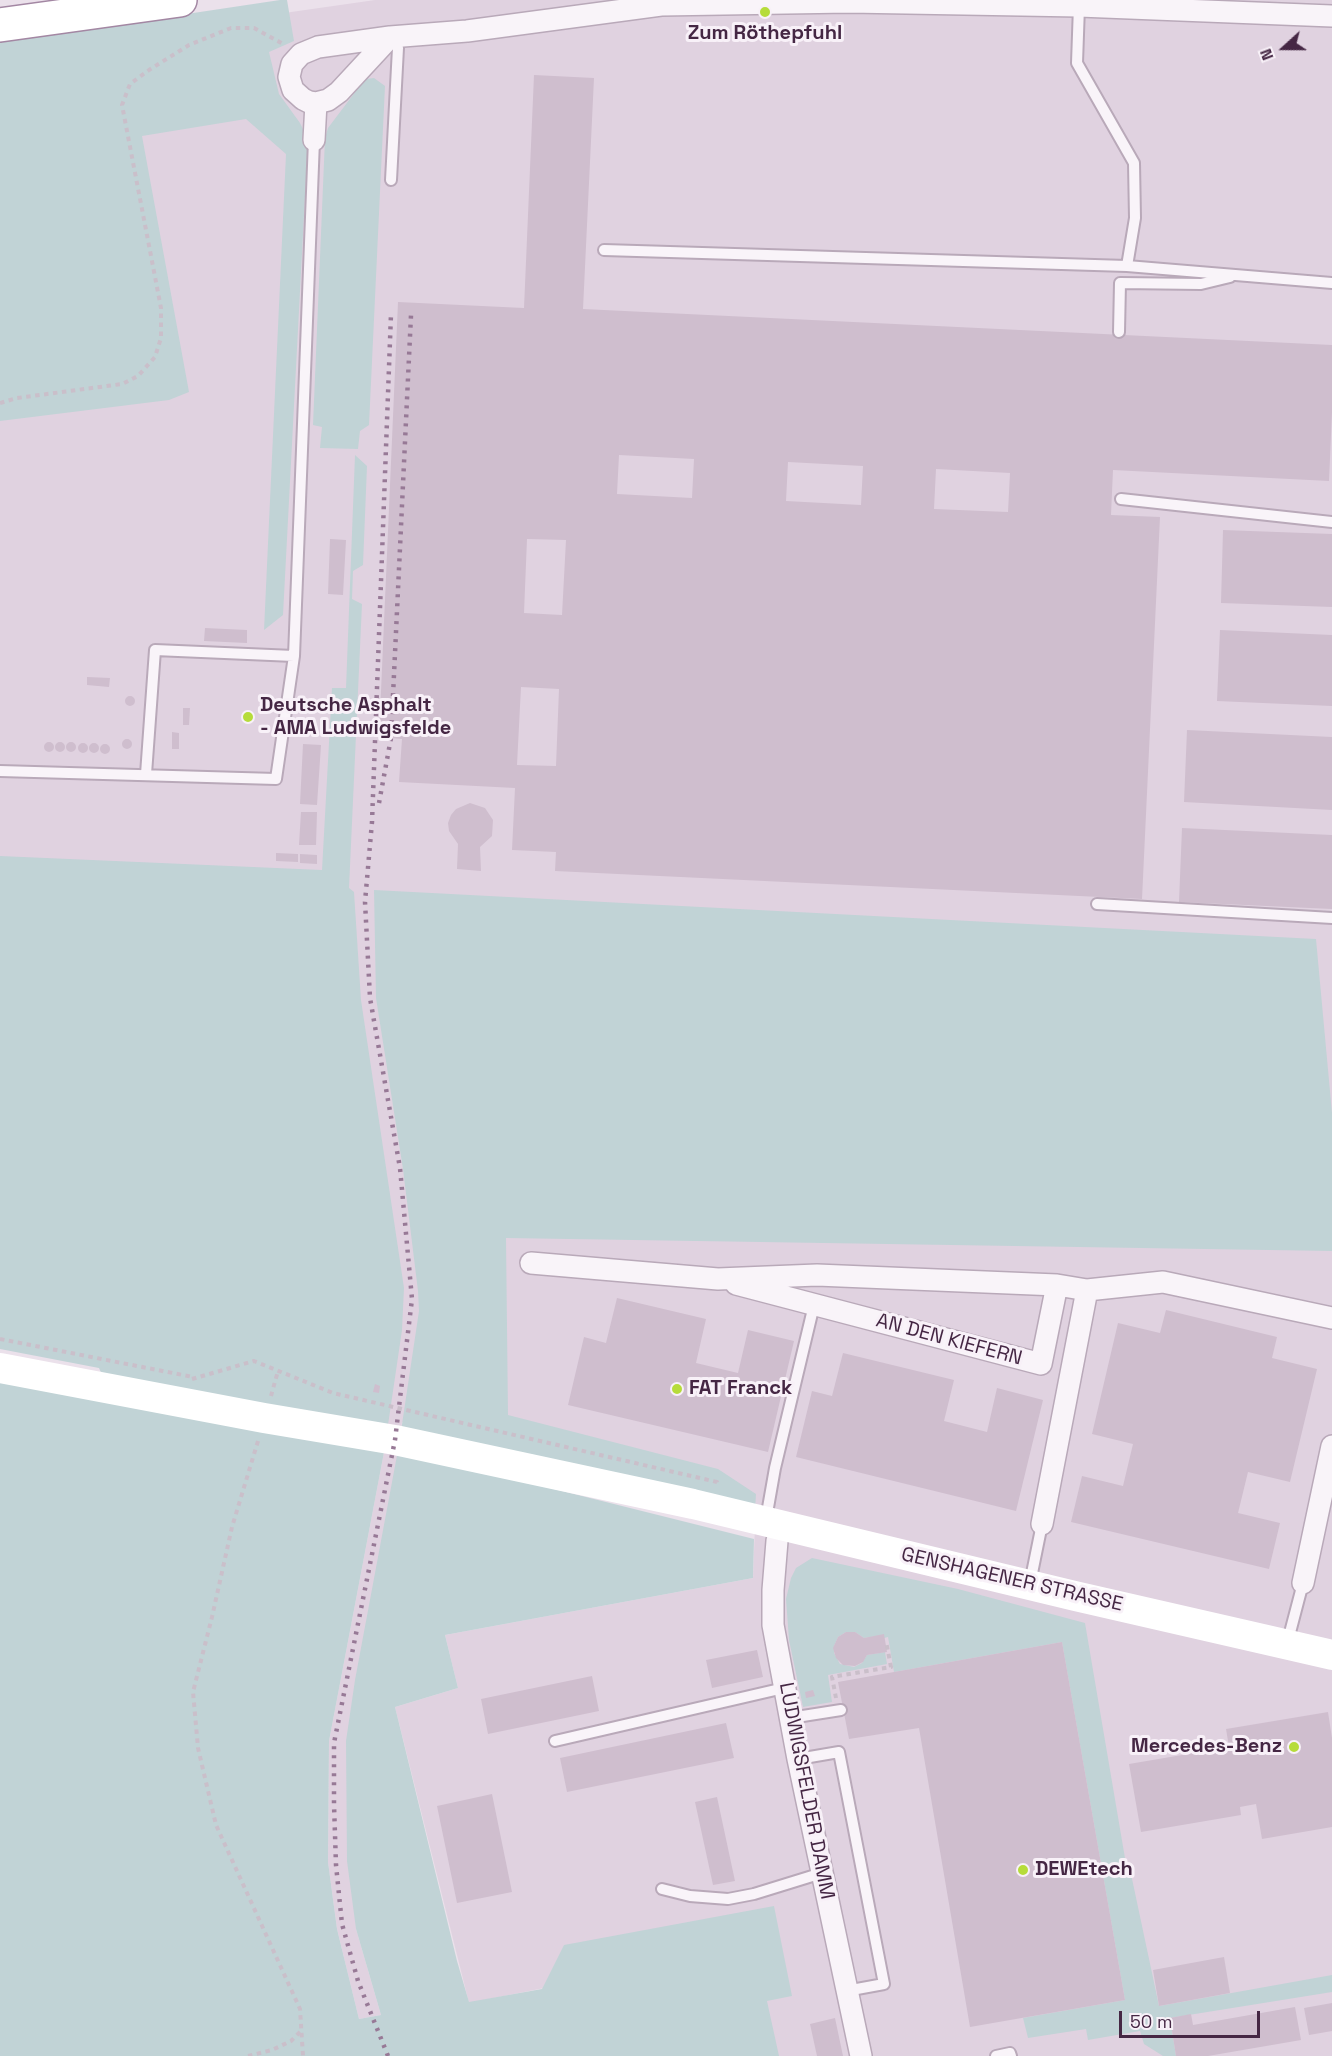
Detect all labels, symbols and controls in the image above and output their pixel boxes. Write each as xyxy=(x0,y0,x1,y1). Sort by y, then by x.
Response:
marker: Zum Röthepfuhl xyxy=(758,5,772,19)
north arrow xyxy=(1254,18,1314,78)
place label: Zum Röthepfuhl xyxy=(688,22,842,46)
text: N xyxy=(1255,46,1278,63)
place label: Deutsche Asphalt - AMA Ludwigsfelde xyxy=(260,694,451,741)
marker: Deutsche Asphalt - AMA Ludwigsfelde xyxy=(241,710,255,724)
street label: AN DEN KIEFERN xyxy=(873,1309,1025,1371)
place label: FAT Franck xyxy=(689,1377,792,1401)
marker: FAT Franck xyxy=(670,1382,684,1396)
street label: GENSHAGENER STRASSE xyxy=(899,1543,1125,1617)
street label: LUDWIGSFELDER DAMM xyxy=(773,1681,839,1901)
place label: Mercedes-Benz xyxy=(1131,1735,1282,1759)
marker: Mercedes-Benz xyxy=(1287,1740,1301,1754)
place label: DEWEtech xyxy=(1035,1858,1133,1882)
marker: DEWEtech xyxy=(1016,1863,1030,1877)
scale bar xyxy=(1122,1999,1263,2037)
text: 50 m xyxy=(1130,2010,1172,2033)

